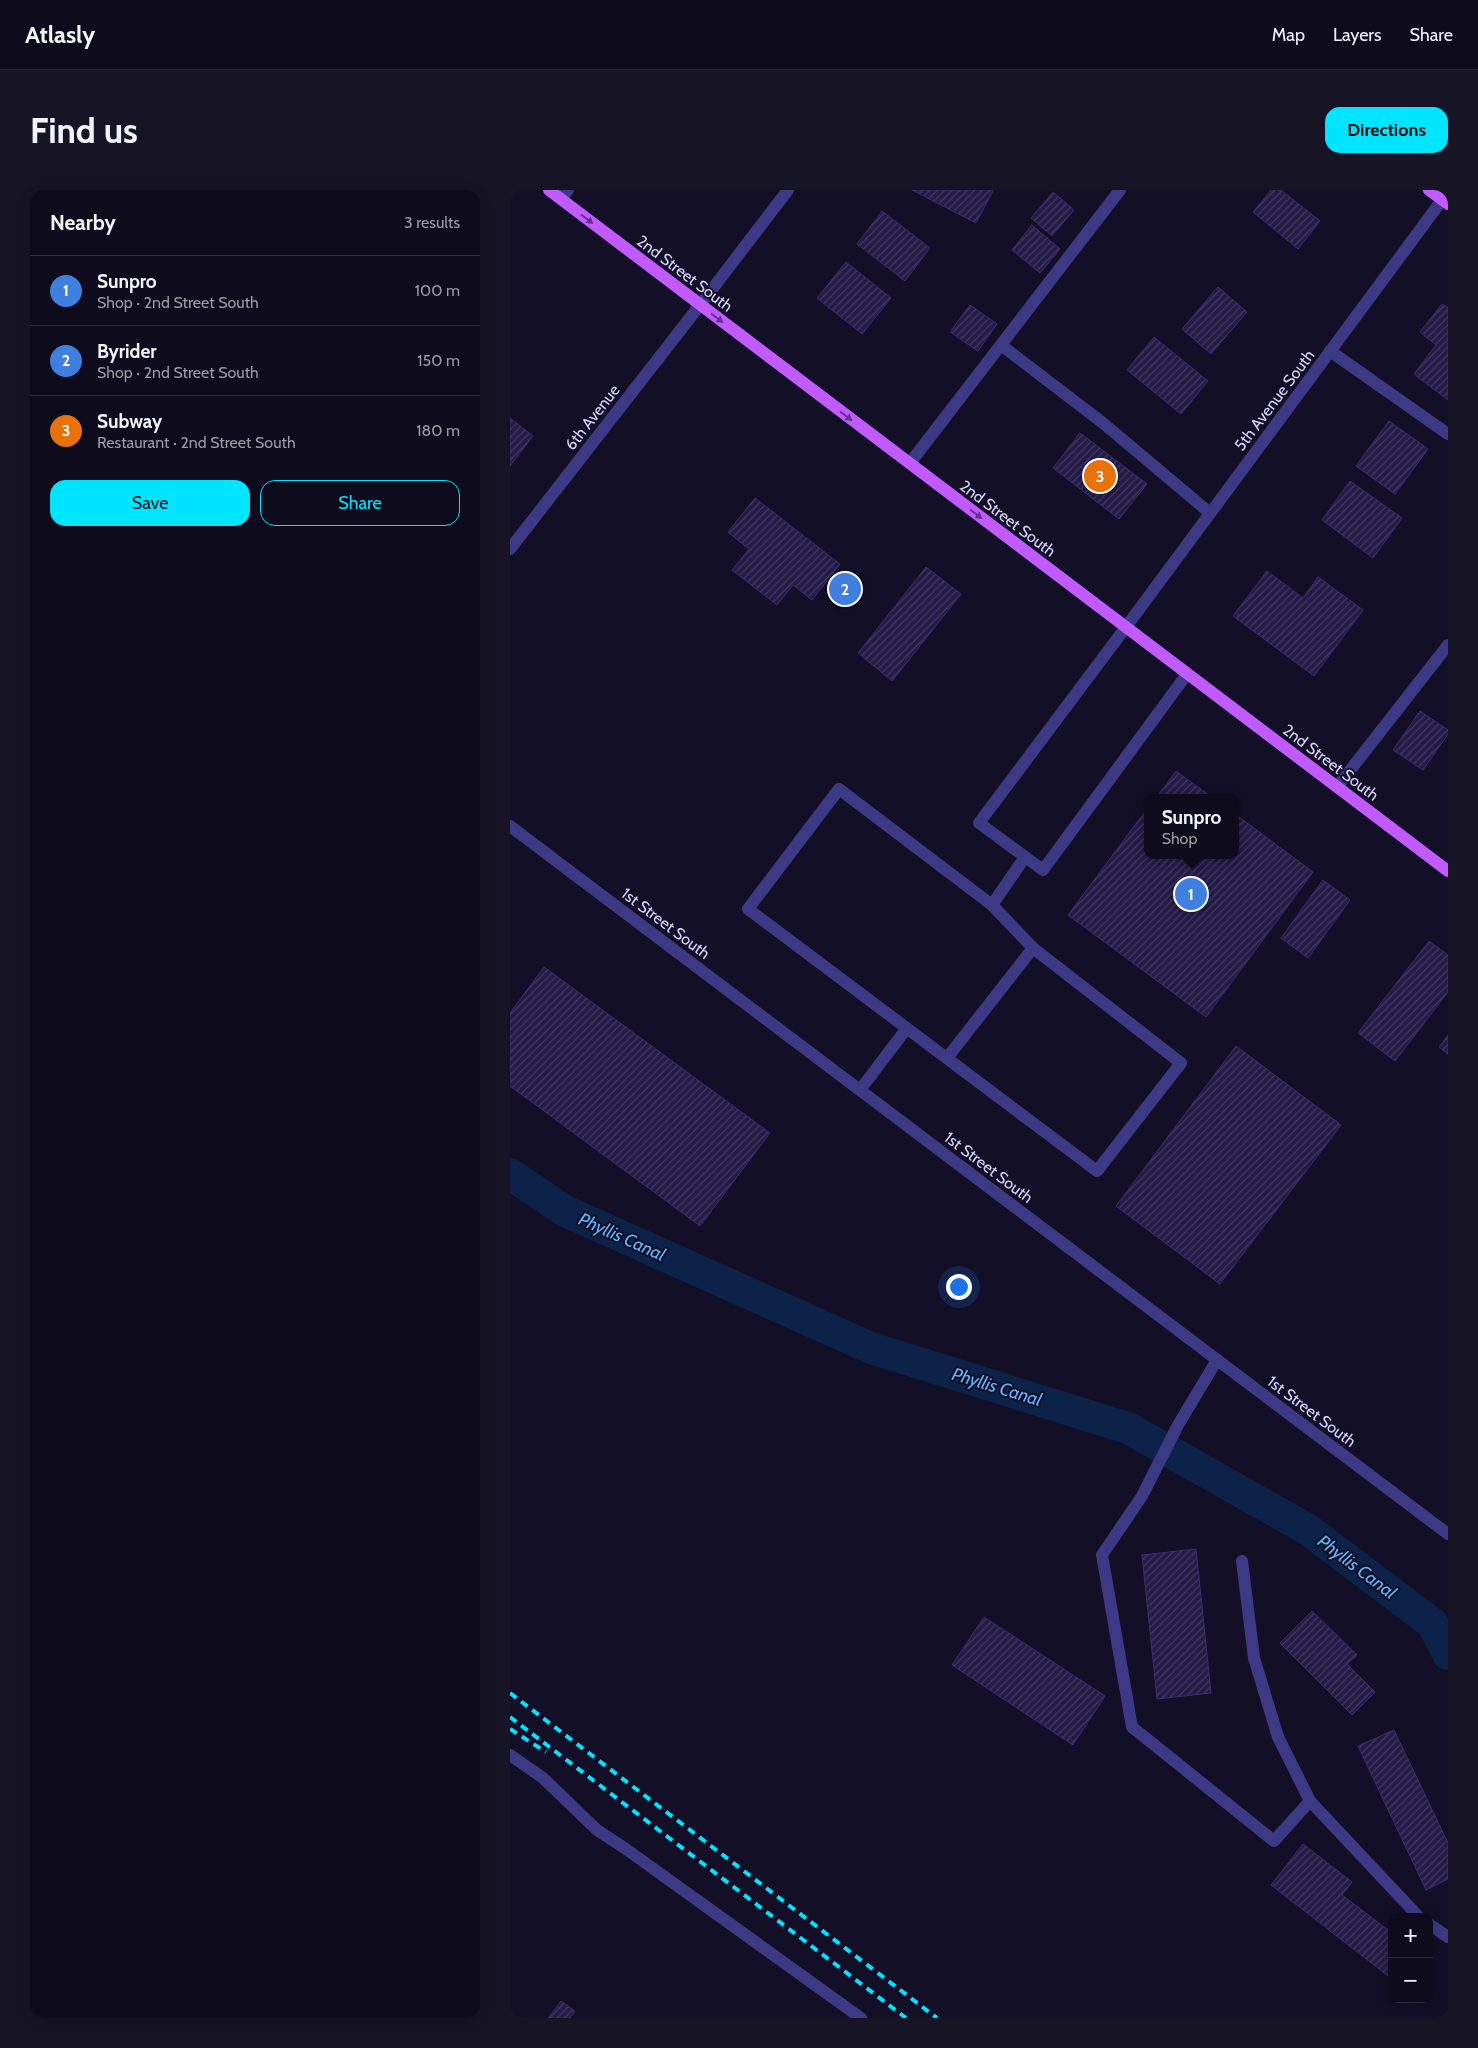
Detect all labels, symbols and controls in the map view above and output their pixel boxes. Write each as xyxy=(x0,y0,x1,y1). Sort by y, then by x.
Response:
text: Atlasly xyxy=(25,20,95,49)
text: Map xyxy=(1272,24,1305,46)
text: Layers xyxy=(1333,24,1382,46)
text: Share xyxy=(1410,24,1453,46)
button: Directions xyxy=(1325,107,1448,153)
text: Find us xyxy=(30,109,138,152)
text: Nearby xyxy=(50,210,116,235)
text: 3 results xyxy=(404,213,460,232)
one-way arrow xyxy=(580,214,593,225)
street label: 2nd Street South xyxy=(633,231,736,316)
text: Sunpro xyxy=(97,270,157,293)
text: 1 xyxy=(63,281,69,300)
text: 100 m xyxy=(415,281,460,300)
text: Shop · 2nd Street South xyxy=(97,293,259,312)
one-way arrow xyxy=(710,312,723,323)
text: Byrider xyxy=(97,340,156,363)
street label: 5th Avenue South xyxy=(1230,346,1318,454)
text: 2 xyxy=(62,351,70,370)
text: 150 m xyxy=(417,351,460,370)
text: Shop · 2nd Street South xyxy=(97,363,259,382)
street label: 6th Avenue xyxy=(561,381,624,454)
text: Subway xyxy=(97,410,162,433)
one-way arrow xyxy=(839,410,852,421)
text: 3 xyxy=(62,421,70,440)
text: 180 m xyxy=(416,421,460,440)
text: Restaurant · 2nd Street South xyxy=(97,433,296,452)
pin: 3 xyxy=(1084,457,1116,495)
street label: 2nd Street South xyxy=(956,476,1059,561)
button: Save xyxy=(50,480,250,526)
button: Share xyxy=(260,480,460,526)
one-way arrow xyxy=(969,508,982,519)
pin: 2 xyxy=(829,570,861,608)
street label: 2nd Street South xyxy=(1279,720,1382,805)
popup xyxy=(1144,794,1239,859)
text: Sunpro xyxy=(1162,806,1221,829)
text: Shop xyxy=(1162,829,1197,848)
pin: 1 xyxy=(1175,875,1207,913)
street label: 1st Street South xyxy=(618,884,714,963)
street label: 1st Street South xyxy=(941,1128,1037,1207)
water label: Phyllis Canal xyxy=(575,1208,670,1266)
your location xyxy=(946,1274,972,1300)
water label: Phyllis Canal xyxy=(949,1363,1045,1411)
street label: 1st Street South xyxy=(1264,1372,1360,1451)
water label: Phyllis Canal xyxy=(1313,1530,1401,1604)
map controls xyxy=(1388,1913,1433,2003)
button: + xyxy=(1388,1913,1433,1958)
button: − xyxy=(1388,1958,1433,2003)

